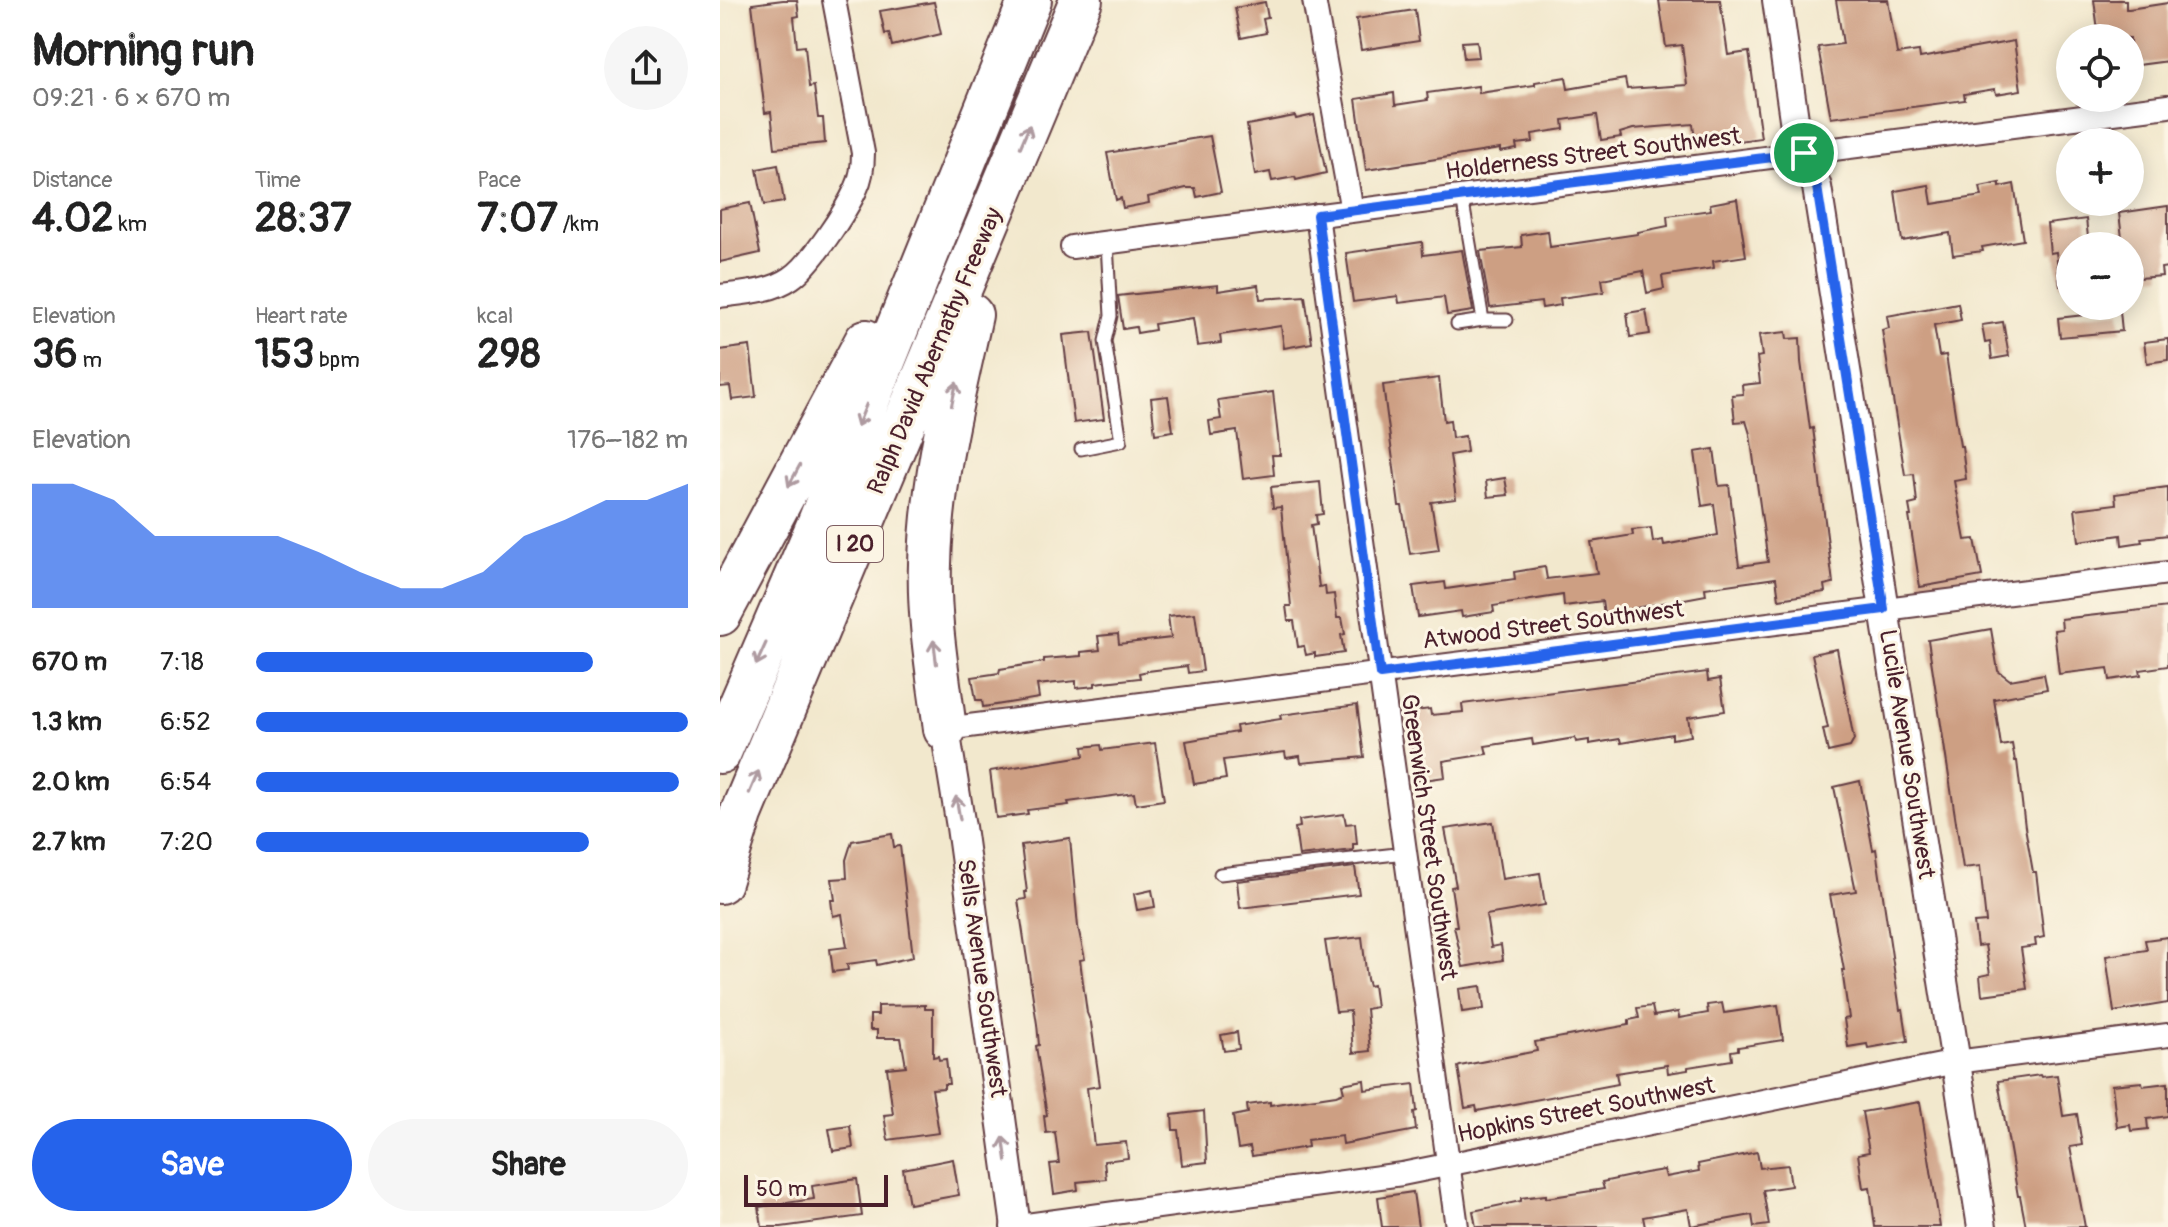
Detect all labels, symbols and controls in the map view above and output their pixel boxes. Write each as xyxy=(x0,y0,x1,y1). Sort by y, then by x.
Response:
text: Morning run xyxy=(32,24,255,79)
map controls xyxy=(2056,24,2144,320)
button: locate xyxy=(2056,24,2144,112)
button: share xyxy=(604,26,688,110)
text: 09:21 · 6 × 670 m xyxy=(32,82,230,114)
pin xyxy=(1770,119,1838,187)
street label: Holderness Street Southwest xyxy=(1444,121,1742,186)
one-way arrow xyxy=(1018,124,1033,149)
button: + xyxy=(2056,128,2144,216)
icon: arrive xyxy=(1782,131,1826,175)
text: Distance xyxy=(32,166,112,194)
text: Time xyxy=(255,166,301,194)
text: Pace xyxy=(477,166,521,194)
text: 4.02 xyxy=(32,194,114,243)
text: 28:37 xyxy=(255,194,351,243)
text: 7:07 xyxy=(477,194,558,243)
street label: Ralph David Abernathy Freeway xyxy=(861,203,1009,499)
text: km xyxy=(114,210,147,238)
text: /km xyxy=(558,210,599,238)
button: − xyxy=(2056,232,2144,320)
text: Elevation xyxy=(32,302,116,330)
text: Heart rate xyxy=(255,302,347,330)
text: kcal xyxy=(477,302,513,330)
text: 36 xyxy=(32,330,78,379)
text: 153 xyxy=(255,330,314,379)
text: 298 xyxy=(477,330,540,379)
text: m xyxy=(78,346,102,374)
text: bpm xyxy=(314,346,360,374)
one-way arrow xyxy=(947,382,962,407)
one-way arrow xyxy=(854,402,868,427)
text: Elevation xyxy=(32,424,131,456)
text: 176–182 m xyxy=(567,424,688,456)
one-way arrow xyxy=(786,463,802,487)
road number: I 20 xyxy=(827,526,883,562)
street label: Atwood Street Southwest xyxy=(1421,595,1686,655)
street label: Lucile Avenue Southwest xyxy=(1873,627,1941,881)
one-way arrow xyxy=(927,639,942,666)
one-way arrow xyxy=(753,642,768,666)
text: 670 m xyxy=(32,646,107,678)
text: 7:18 xyxy=(160,646,204,678)
street label: Greenwich Street Southwest xyxy=(1395,692,1463,982)
text: 1.3 km xyxy=(32,706,102,738)
text: 6:52 xyxy=(160,706,211,738)
text: 2.0 km xyxy=(32,766,110,798)
text: 6:54 xyxy=(160,766,211,798)
one-way arrow xyxy=(748,770,763,795)
one-way arrow xyxy=(950,796,965,822)
text: 2.7 km xyxy=(32,826,106,858)
text: 7:20 xyxy=(160,826,213,858)
street label: Sells Avenue Southwest xyxy=(951,857,1013,1099)
street label: Hopkins Street Southwest xyxy=(1455,1071,1717,1149)
button: Save xyxy=(32,1119,352,1211)
button: Share xyxy=(368,1119,688,1211)
one-way arrow xyxy=(998,1136,1013,1163)
scale bar xyxy=(744,1171,888,1207)
text: 50 m xyxy=(756,1175,807,1203)

